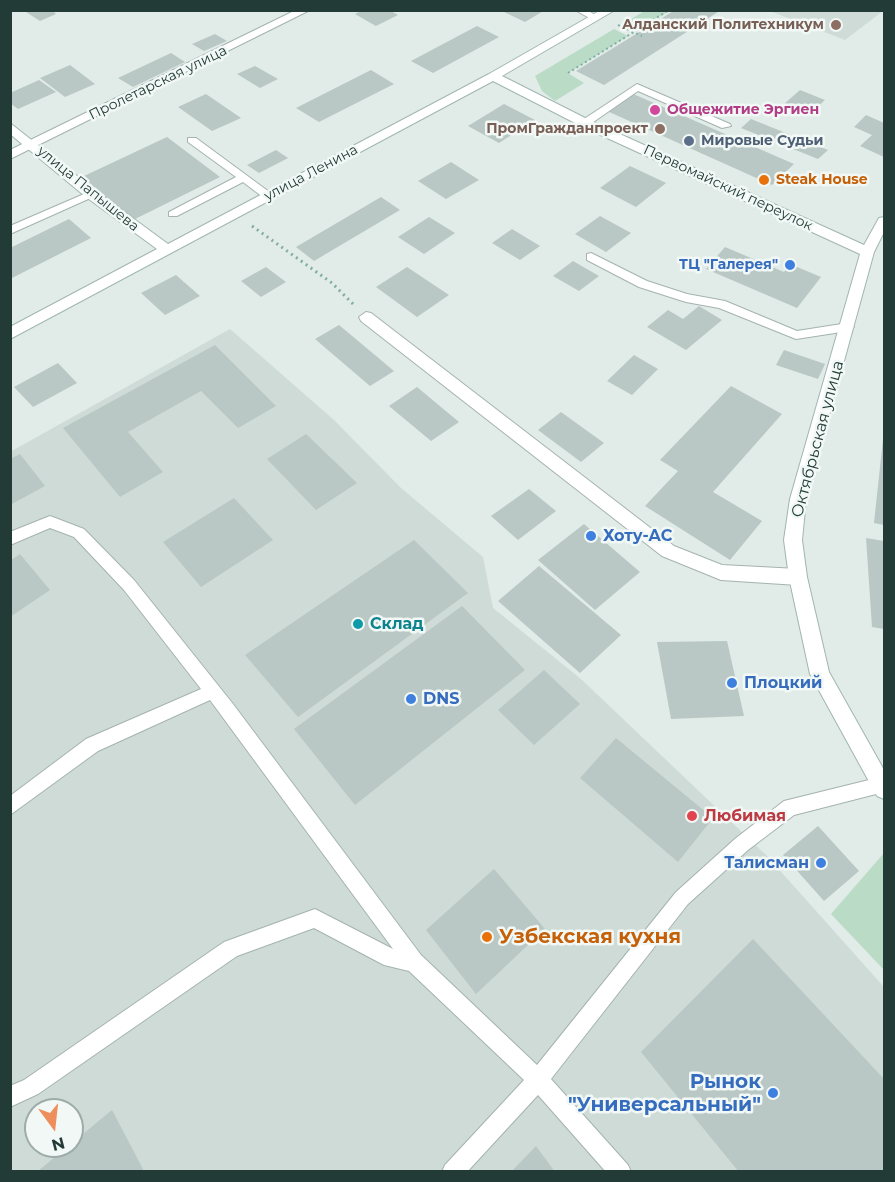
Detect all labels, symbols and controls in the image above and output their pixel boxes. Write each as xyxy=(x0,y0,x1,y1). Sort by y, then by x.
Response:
place label: Алданский Политехникум xyxy=(622,17,824,33)
marker: Алданский Политехникум xyxy=(829,18,843,32)
street label: Пролетарская улица xyxy=(86,42,230,124)
place label: Общежитие Эргиен xyxy=(667,102,819,118)
marker: Общежитие Эргиен xyxy=(648,103,662,117)
place label: ПромГражданпроект xyxy=(486,121,648,137)
marker: ПромГражданпроект xyxy=(653,122,667,136)
place label: Мировые Судьи xyxy=(701,133,823,149)
marker: Мировые Судьи xyxy=(682,134,696,148)
street label: улица Ленина xyxy=(261,141,361,205)
street label: Первомайский переулок xyxy=(641,141,815,235)
street label: улица Папышева xyxy=(34,143,142,235)
place label: Steak House xyxy=(776,172,868,188)
marker: Steak House xyxy=(757,173,771,187)
place label: ТЦ "Галерея" xyxy=(679,257,778,273)
marker: ТЦ "Галерея" xyxy=(783,258,797,272)
street label: Октябрьская улица xyxy=(788,358,848,520)
place label: Хоту-АС xyxy=(603,526,672,546)
marker: Хоту-АС xyxy=(584,529,598,543)
place label: Склад xyxy=(370,614,423,634)
marker: Склад xyxy=(351,617,365,631)
place label: Плоцкий xyxy=(744,673,822,693)
marker: Плоцкий xyxy=(725,676,739,690)
place label: DNS xyxy=(423,689,459,709)
marker: DNS xyxy=(404,692,418,706)
place label: Любимая xyxy=(704,806,786,826)
marker: Любимая xyxy=(685,809,699,823)
place label: Талисман xyxy=(724,853,809,873)
marker: Талисман xyxy=(814,856,828,870)
place label: Узбекская кухня xyxy=(499,925,681,949)
marker: Узбекская кухня xyxy=(480,930,494,944)
place label: Рынок "Универсальный" xyxy=(568,1070,761,1117)
marker: Рынок "Универсальный" xyxy=(766,1086,780,1100)
north arrow xyxy=(24,1098,84,1158)
text: N xyxy=(50,1133,67,1155)

